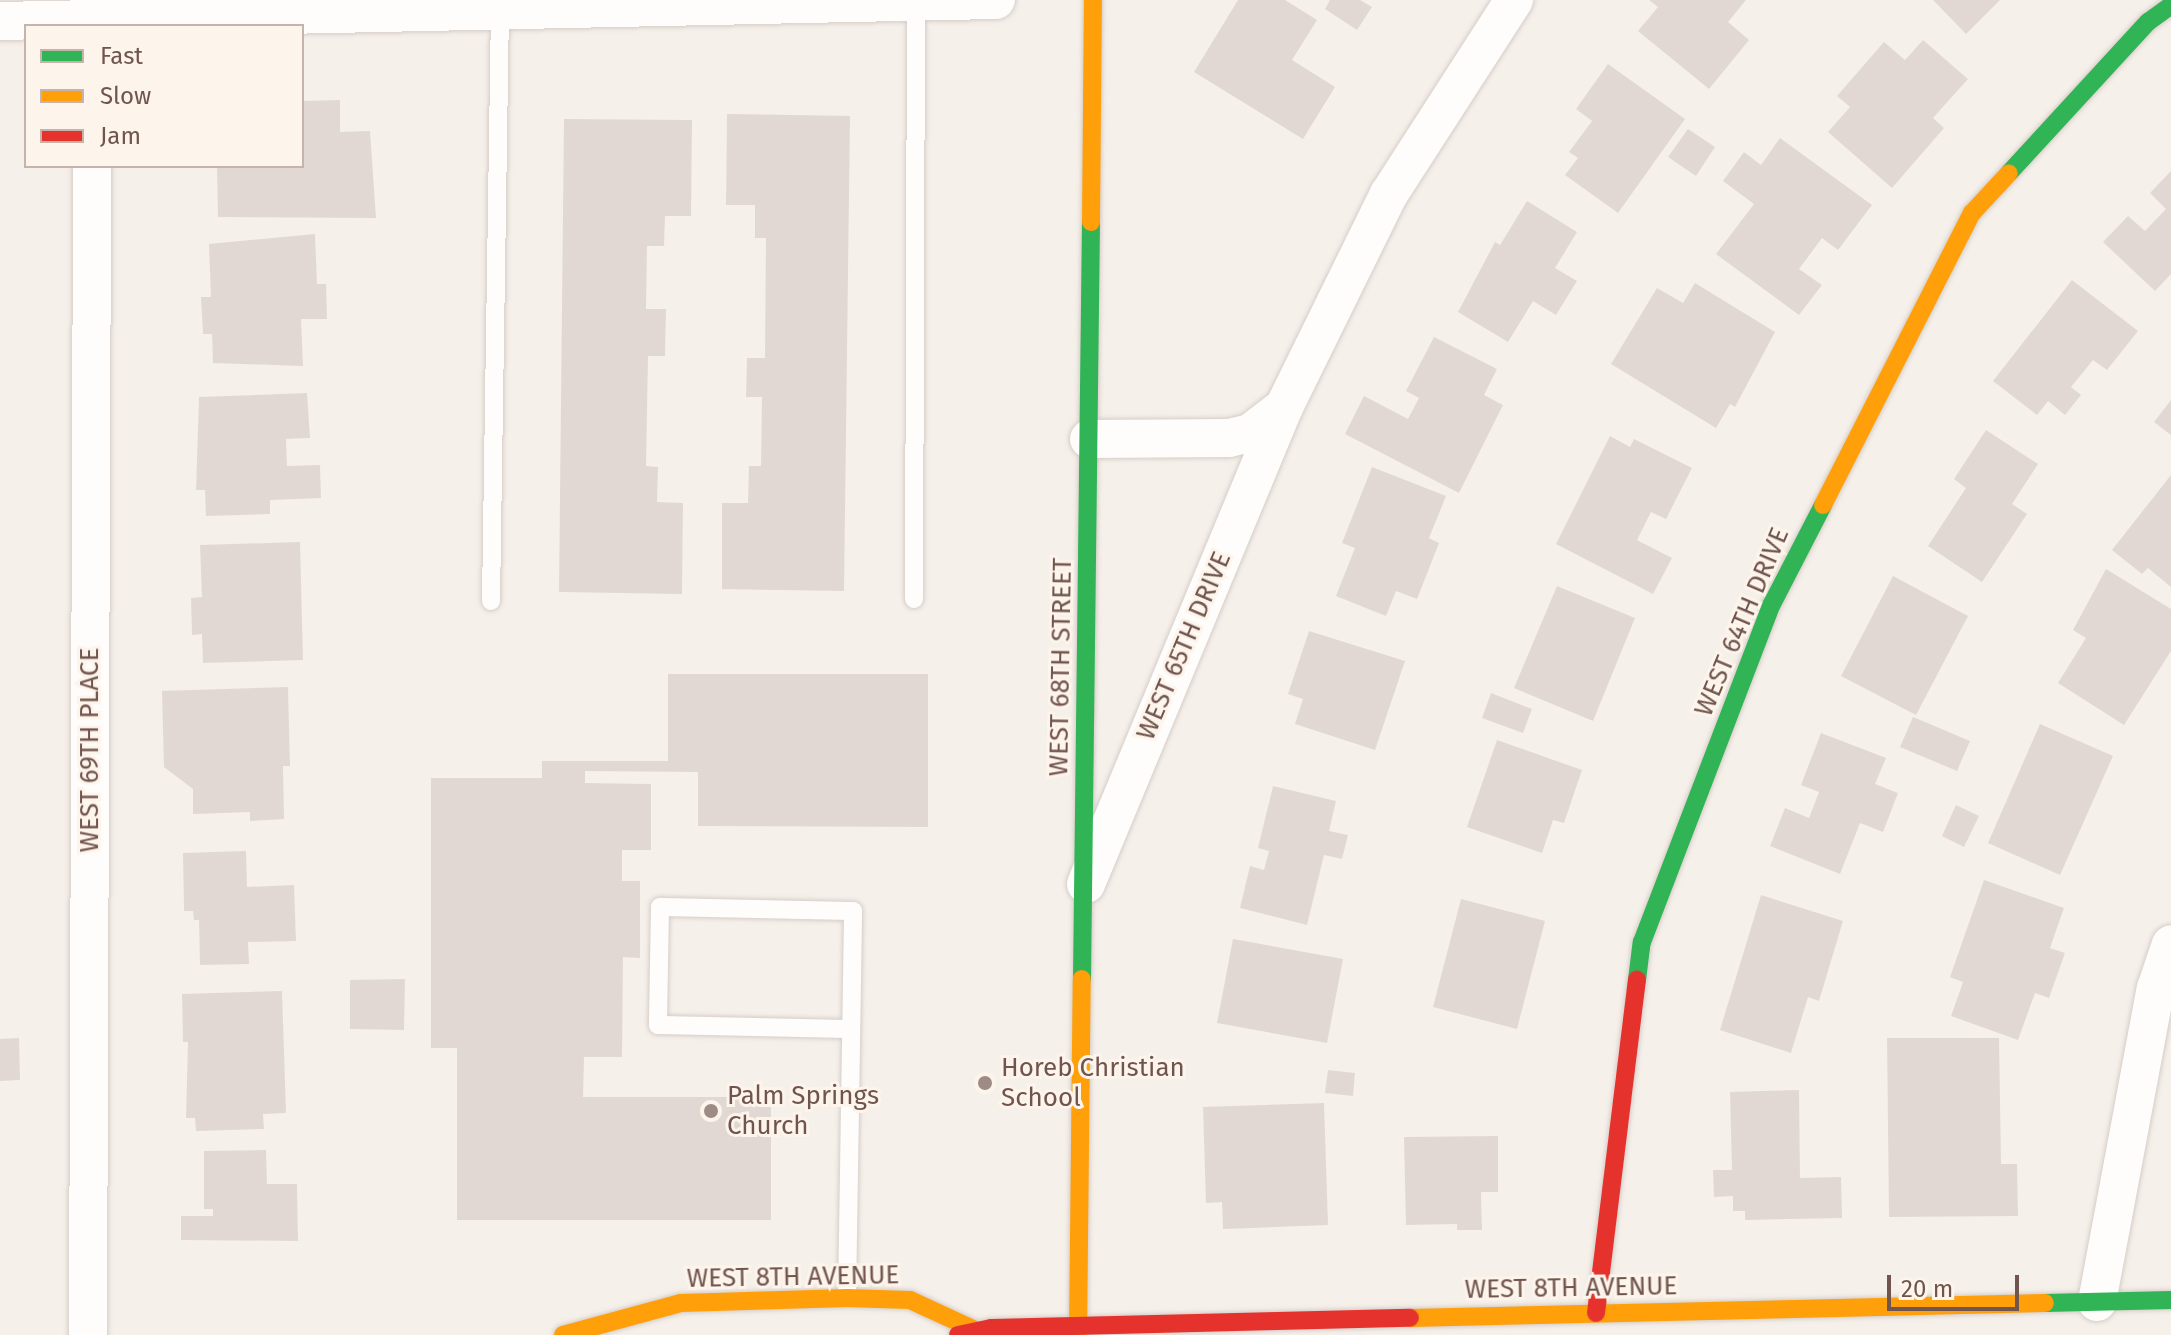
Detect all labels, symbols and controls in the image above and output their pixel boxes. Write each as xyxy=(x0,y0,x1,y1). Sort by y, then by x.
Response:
legend xyxy=(24,24,304,168)
text: Fast xyxy=(100,42,143,70)
text: Slow xyxy=(100,82,151,110)
text: Jam xyxy=(100,122,141,150)
street label: WEST 64TH DRIVE xyxy=(1688,523,1796,721)
street label: WEST 65TH DRIVE xyxy=(1130,547,1238,745)
street label: WEST 68TH STREET xyxy=(1043,557,1079,777)
street label: WEST 69TH PLACE xyxy=(74,648,106,852)
place label: Horeb Christian School xyxy=(1001,1052,1185,1114)
marker: Horeb Christian School xyxy=(976,1074,994,1092)
place label: Palm Springs Church xyxy=(727,1080,879,1142)
marker: Palm Springs Church xyxy=(702,1102,720,1120)
scale bar xyxy=(1891,1259,2023,1309)
street label: WEST 8TH AVENUE xyxy=(686,1260,900,1294)
street label: WEST 8TH AVENUE xyxy=(1464,1271,1678,1305)
text: 20 m xyxy=(1901,1275,1953,1303)

